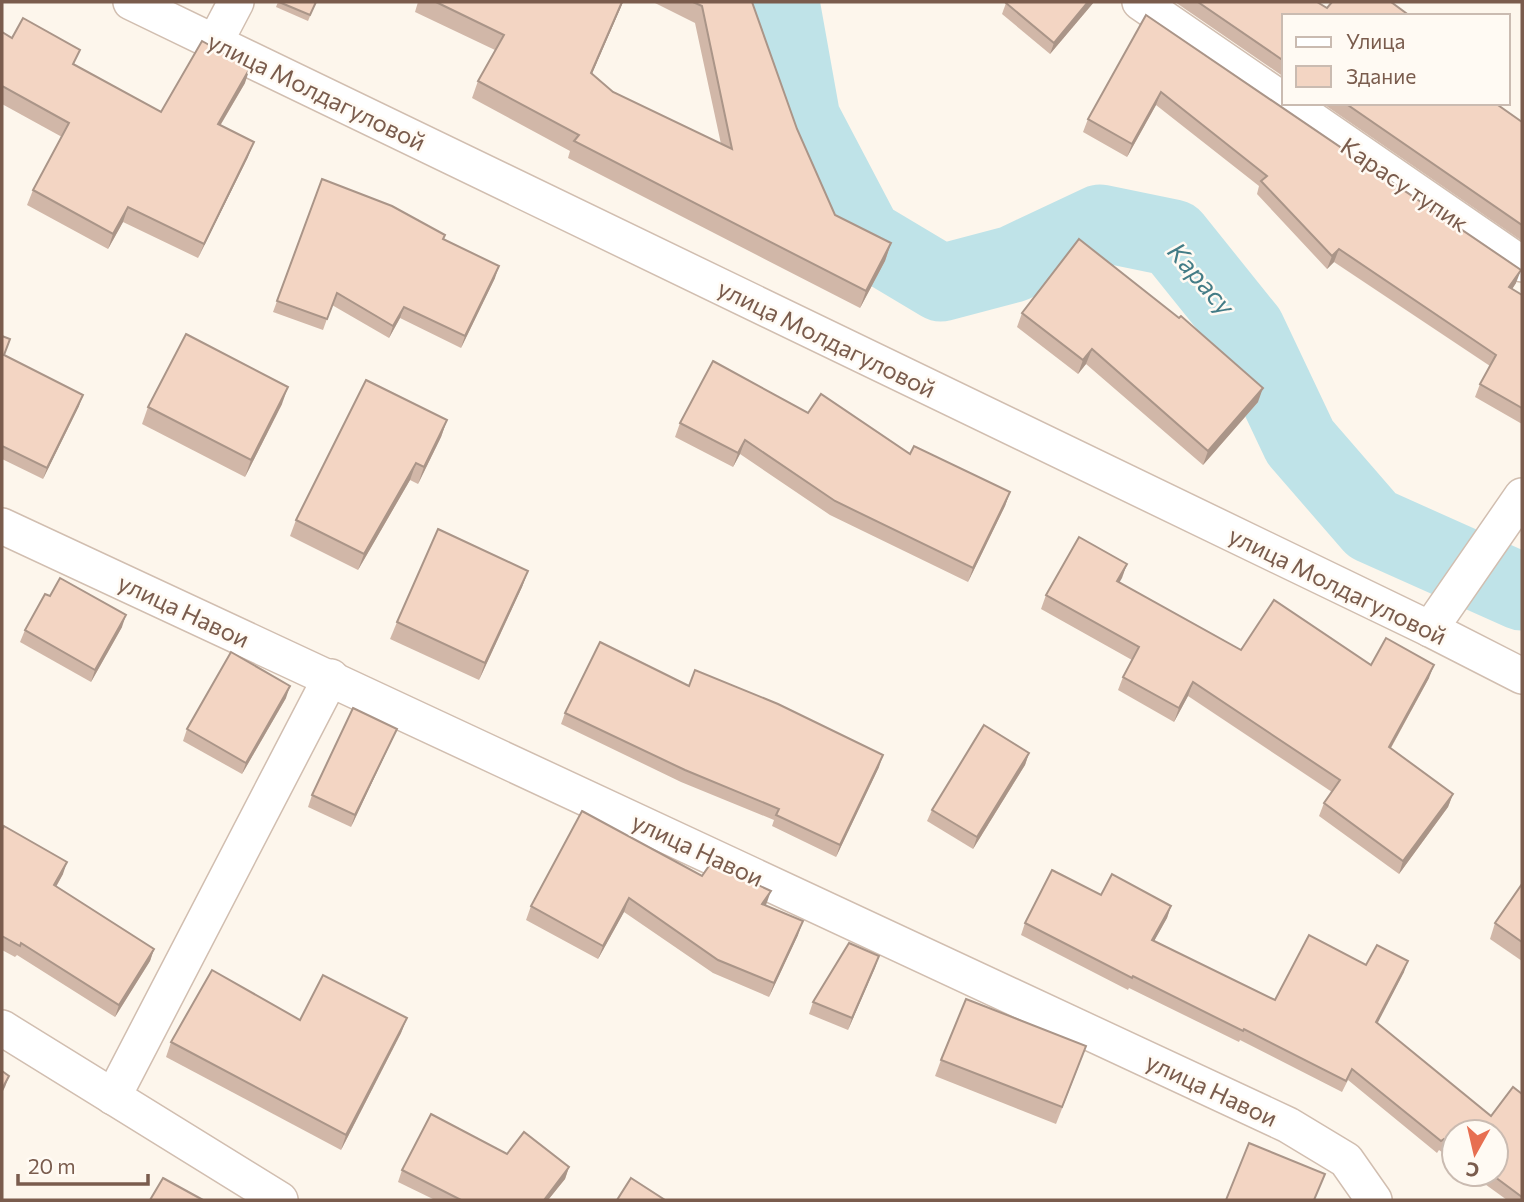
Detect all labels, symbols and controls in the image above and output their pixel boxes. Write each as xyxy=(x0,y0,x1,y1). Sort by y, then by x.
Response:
legend xyxy=(1282,14,1510,105)
street label: улица Молдагуловой xyxy=(203,26,431,156)
text: Улица xyxy=(1346,28,1405,53)
text: Здание xyxy=(1346,63,1416,88)
street label: Карасу тупик xyxy=(1336,131,1475,237)
water label: Карасу xyxy=(1162,235,1243,322)
street label: улица Молдагуловой xyxy=(713,273,941,403)
street label: улица Молдагуловой xyxy=(1224,520,1452,650)
street label: улица Навои xyxy=(114,567,254,653)
street label: улица Навои xyxy=(628,806,768,892)
street label: улица Навои xyxy=(1142,1046,1282,1132)
north arrow xyxy=(1440,1118,1510,1188)
scale bar xyxy=(18,1142,147,1186)
text: 20 m xyxy=(28,1153,76,1178)
text: С xyxy=(1465,1158,1481,1183)

